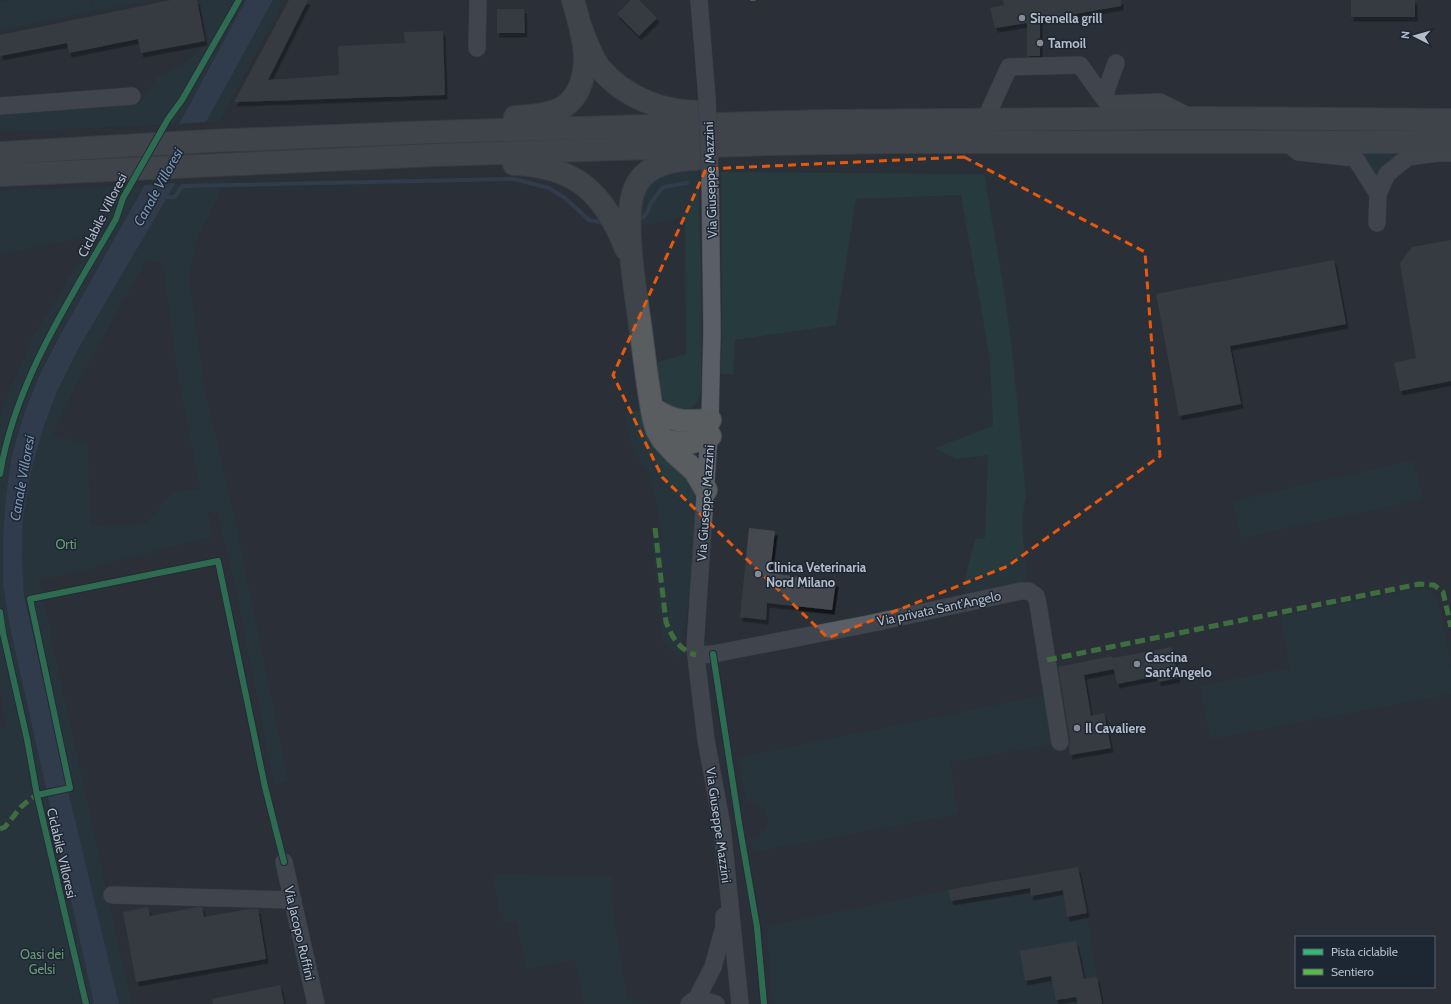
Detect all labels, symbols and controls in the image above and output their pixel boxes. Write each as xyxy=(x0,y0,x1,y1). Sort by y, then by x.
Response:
place label: Sirenella grill xyxy=(1030,10,1103,26)
marker: Sirenella grill xyxy=(1017,13,1027,23)
north arrow xyxy=(1395,16,1435,56)
text: N xyxy=(1398,30,1412,40)
place label: Tamoil xyxy=(1048,35,1087,51)
marker: Tamoil xyxy=(1035,38,1045,48)
street label: Via Giuseppe Mazzini xyxy=(700,122,720,238)
water label: Canale Villoresi xyxy=(129,144,187,229)
street label: Ciclabile Villoresi xyxy=(74,170,130,260)
water label: Canale Villoresi xyxy=(6,433,39,522)
street label: Via Giuseppe Mazzini xyxy=(693,444,717,562)
park label: Orti xyxy=(55,536,77,552)
place label: Clinica Veterinaria Nord Milano xyxy=(766,559,867,590)
marker: Clinica Veterinaria Nord Milano xyxy=(753,569,763,579)
street label: Via privata Sant'Angelo xyxy=(876,587,1002,629)
place label: Cascina Sant'Angelo xyxy=(1145,649,1212,680)
marker: Cascina Sant'Angelo xyxy=(1132,659,1142,669)
place label: Il Cavaliere xyxy=(1085,720,1146,736)
marker: Il Cavaliere xyxy=(1072,723,1082,733)
street label: Via Giuseppe Mazzini xyxy=(703,766,735,884)
street label: Ciclabile Villoresi xyxy=(44,806,80,900)
street label: Via Jacopo Ruffini xyxy=(281,884,319,982)
legend xyxy=(1295,936,1435,988)
text: Pista ciclabile xyxy=(1331,944,1398,959)
park label: Oasi dei Gelsi xyxy=(20,946,64,977)
text: Sentiero xyxy=(1331,964,1374,979)

